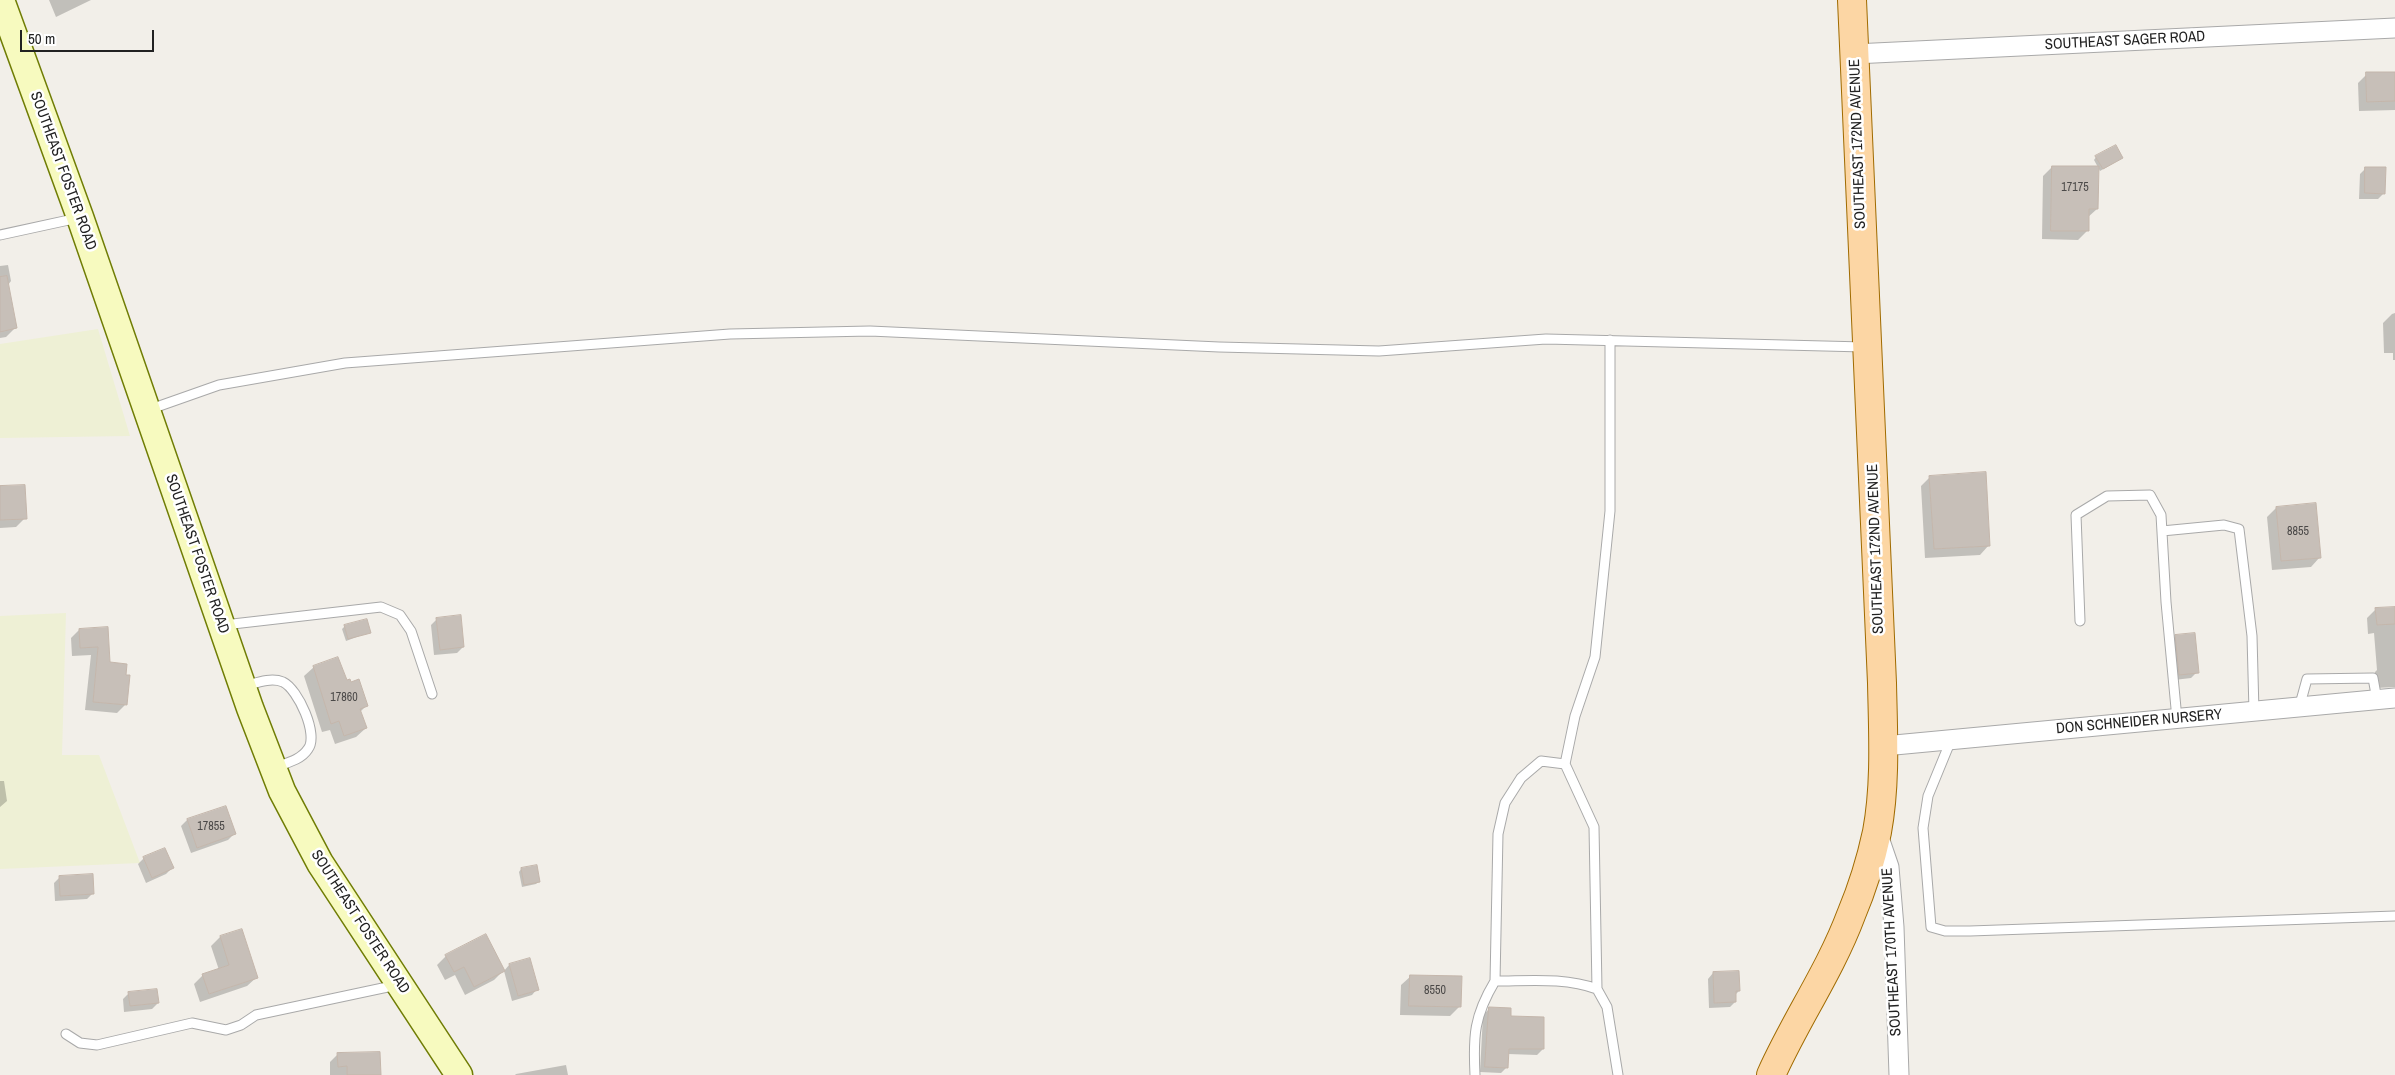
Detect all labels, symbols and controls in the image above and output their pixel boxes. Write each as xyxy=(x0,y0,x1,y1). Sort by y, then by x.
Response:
scale bar xyxy=(22,20,156,52)
text: 50 m xyxy=(28,28,55,49)
street label: SOUTHEAST SAGER ROAD xyxy=(2044,28,2206,54)
street label: SOUTHEAST 172ND AVENUE xyxy=(1846,59,1870,229)
street label: SOUTHEAST FOSTER ROAD xyxy=(26,89,100,253)
house number: 17175 xyxy=(2061,181,2089,195)
street label: SOUTHEAST 172ND AVENUE xyxy=(1864,464,1888,634)
street label: SOUTHEAST FOSTER ROAD xyxy=(161,472,233,636)
house number: 8855 xyxy=(2287,525,2309,539)
house number: 17860 xyxy=(330,691,358,705)
street label: DON SCHNEIDER NURSERY xyxy=(2055,706,2223,738)
house number: 17855 xyxy=(197,820,225,834)
street label: SOUTHEAST FOSTER ROAD xyxy=(307,847,413,997)
street label: SOUTHEAST 170TH AVENUE xyxy=(1879,867,1905,1037)
house number: 8550 xyxy=(1424,984,1446,998)

